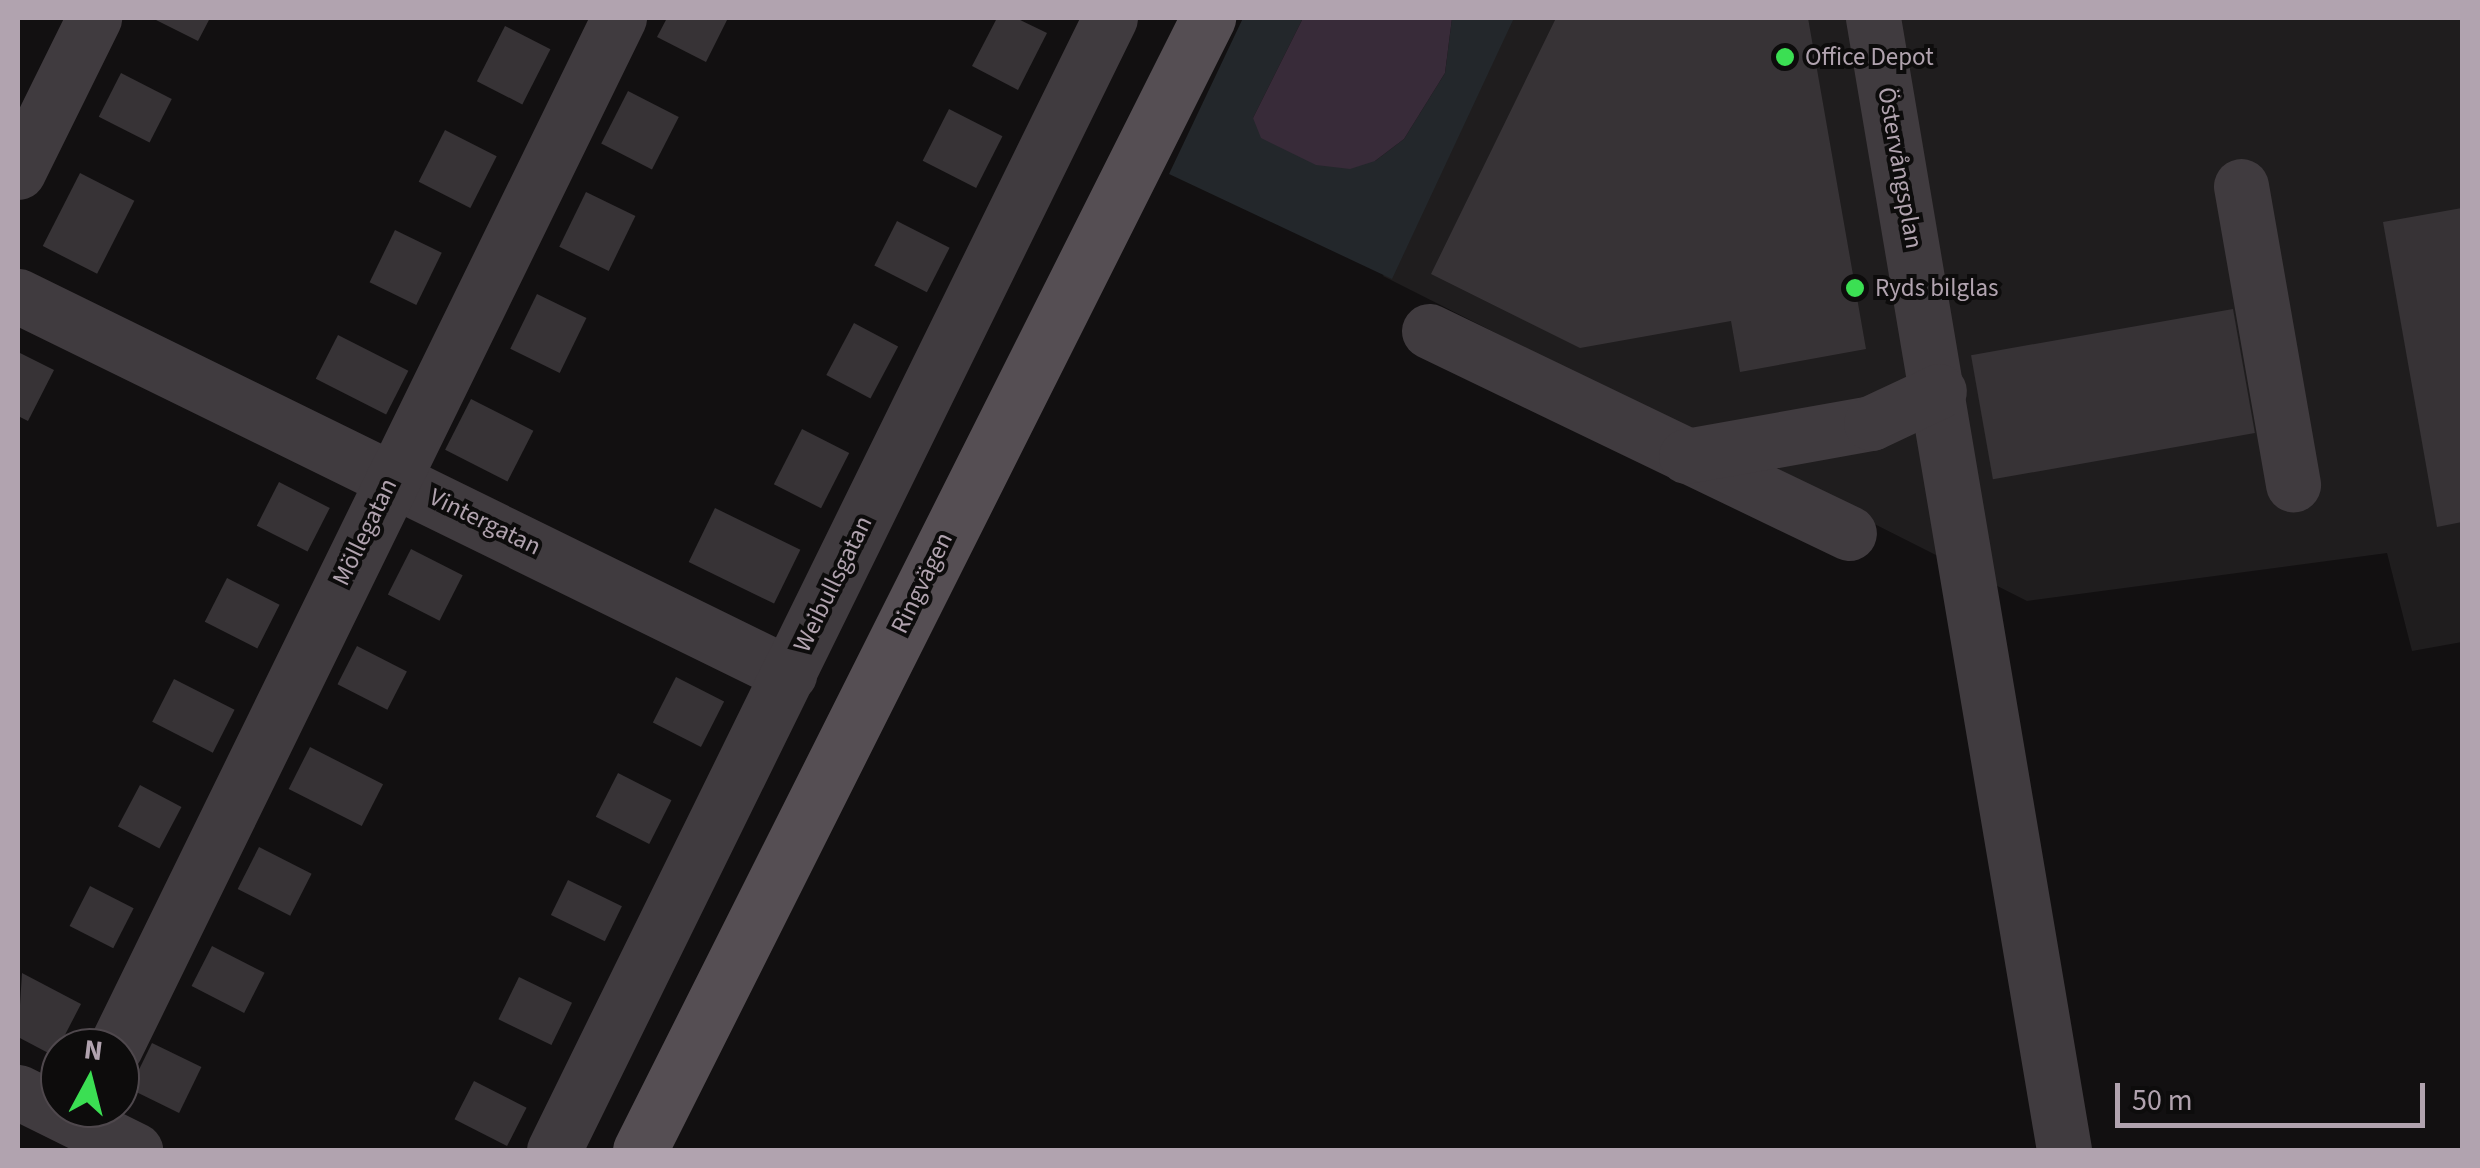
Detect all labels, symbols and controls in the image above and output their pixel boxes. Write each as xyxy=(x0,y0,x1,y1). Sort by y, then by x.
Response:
place label: Office Depot xyxy=(1805,42,1934,72)
marker: Office Depot xyxy=(1774,46,1796,68)
street label: Östervångsplan xyxy=(1871,85,1929,251)
place label: Ryds bilglas xyxy=(1875,273,1999,303)
marker: Ryds bilglas xyxy=(1844,277,1866,299)
street label: Möllegatan xyxy=(326,474,404,590)
street label: Vintergatan xyxy=(424,482,546,562)
street label: Weibullsgatan xyxy=(787,511,879,657)
street label: Ringvägen xyxy=(885,528,959,638)
north arrow xyxy=(40,1028,140,1128)
text: N xyxy=(82,1029,105,1071)
scale bar xyxy=(2120,1063,2430,1125)
text: 50 m xyxy=(2132,1079,2193,1122)

